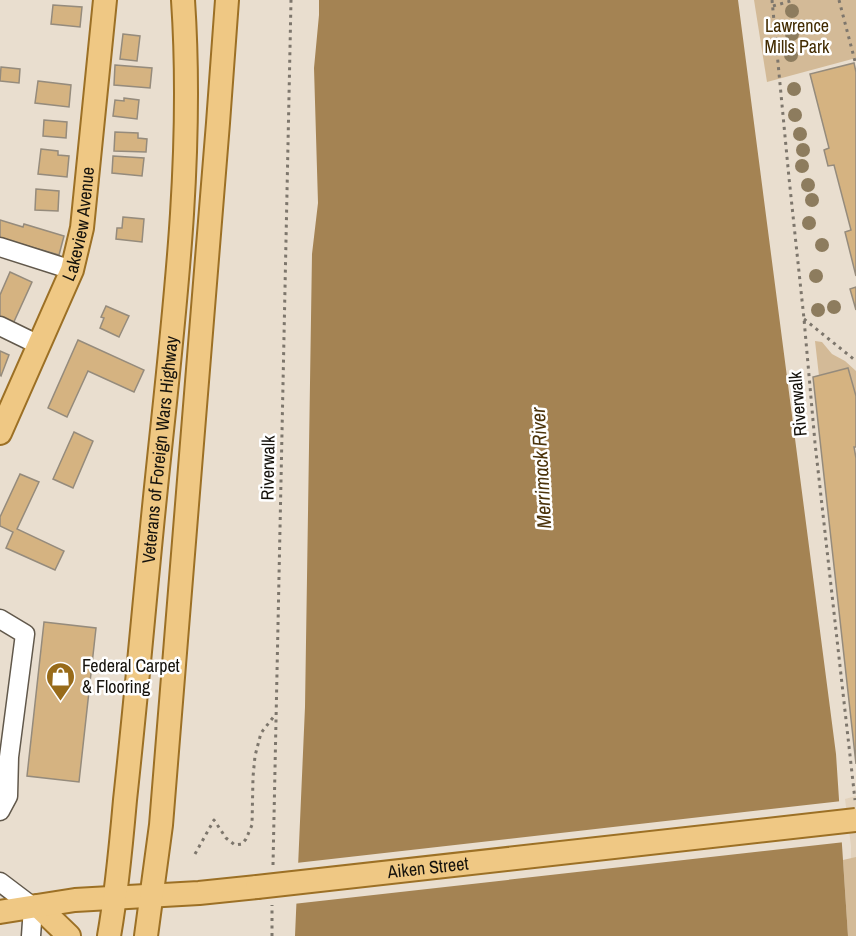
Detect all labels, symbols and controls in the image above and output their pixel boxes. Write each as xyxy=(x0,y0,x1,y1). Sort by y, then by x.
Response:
park label: Lawrence Mills Park xyxy=(765,13,830,59)
street label: Lakeview Avenue xyxy=(56,166,100,285)
street label: Veterans of Foreign Wars Highway xyxy=(135,334,184,565)
street label: Riverwalk xyxy=(782,370,813,437)
water label: Merrimack River xyxy=(524,406,557,529)
street label: Riverwalk xyxy=(254,435,281,501)
place label: Federal Carpet & Flooring xyxy=(82,653,180,699)
shop icon: Federal Carpet & Flooring xyxy=(45,660,77,702)
street label: Aiken Street xyxy=(385,850,470,884)

